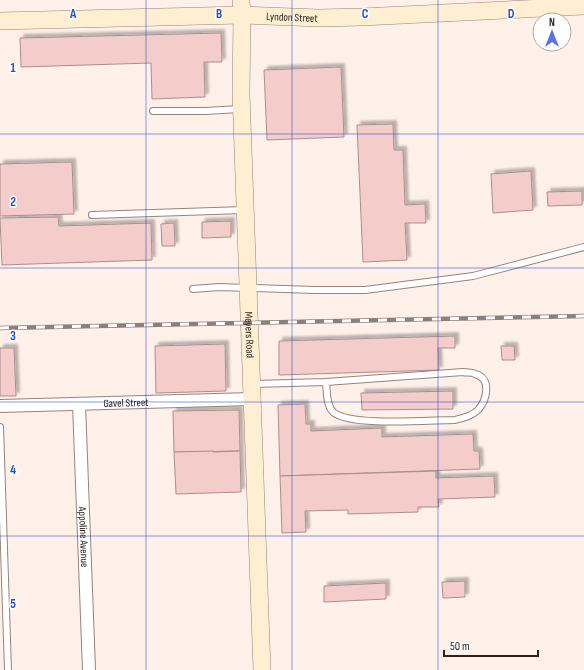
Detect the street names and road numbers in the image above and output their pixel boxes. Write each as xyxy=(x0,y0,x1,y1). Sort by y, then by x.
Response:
street label: Lyndon Street xyxy=(266,9,319,24)
street label: Meyers Road xyxy=(242,311,257,359)
street label: Gavel Street xyxy=(103,395,149,410)
street label: Appoline Avenue xyxy=(76,505,92,568)

